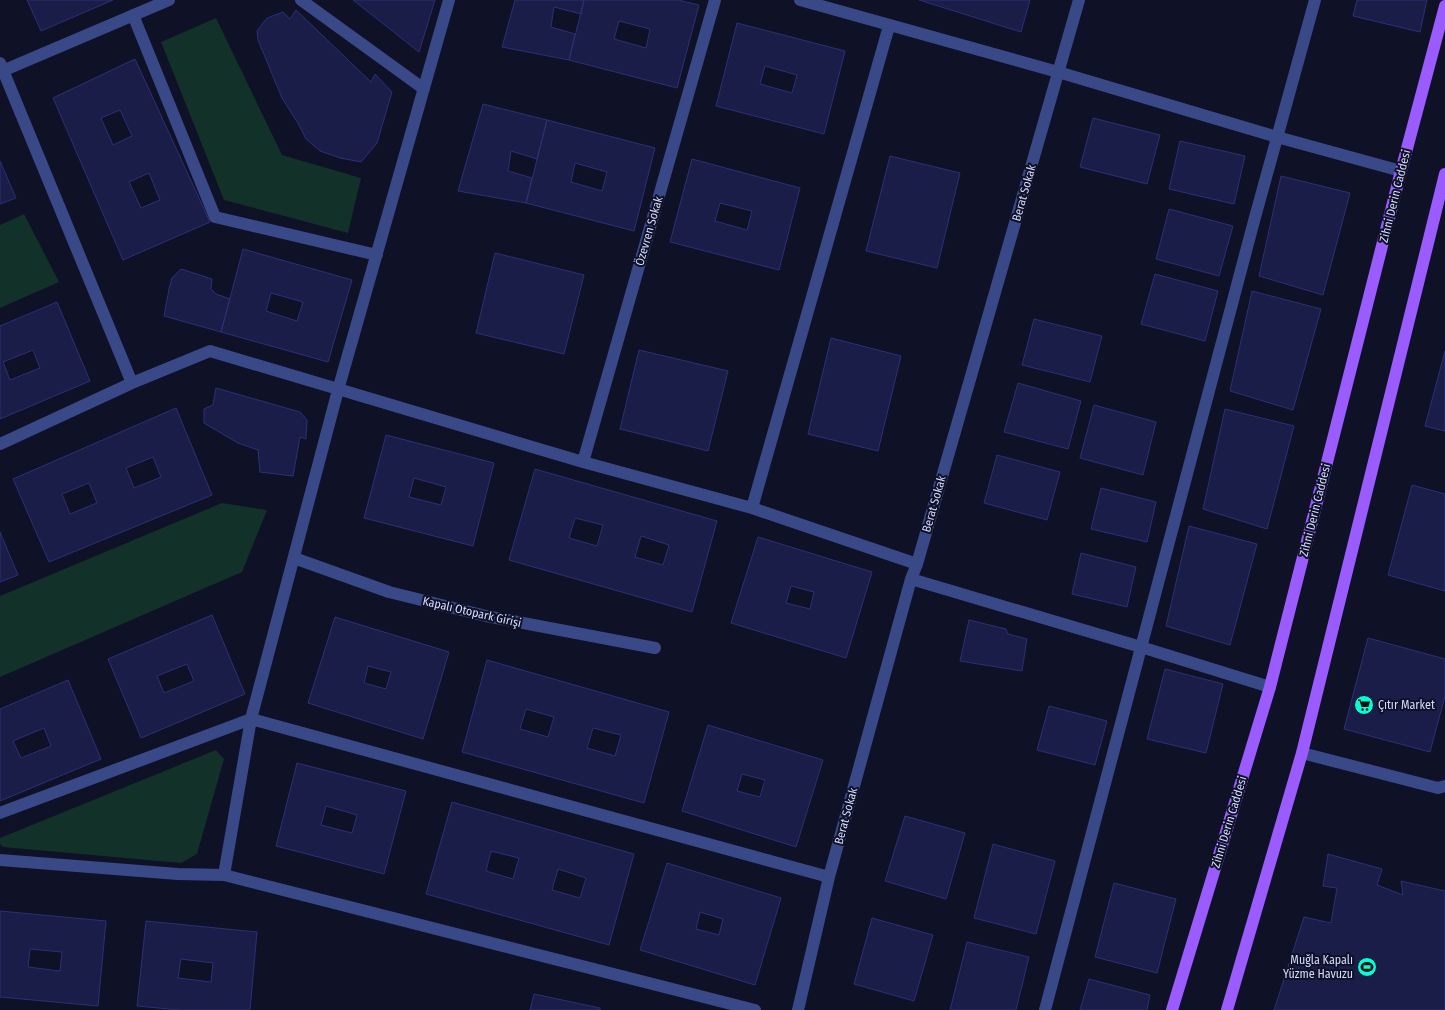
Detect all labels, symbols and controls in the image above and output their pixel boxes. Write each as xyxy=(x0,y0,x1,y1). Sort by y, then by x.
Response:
street label: Zihni Derin Caddesi xyxy=(1377,148,1413,244)
street label: Berat Sokak xyxy=(1009,163,1039,223)
street label: Özevren Sokak xyxy=(631,194,666,267)
street label: Zihni Derin Caddesi xyxy=(1297,462,1333,558)
street label: Berat Sokak xyxy=(919,474,949,534)
street label: Kapalı Otopark Girişi xyxy=(421,594,523,630)
supermarket icon: Çıtır Market xyxy=(1353,694,1375,716)
place label: Çıtır Market xyxy=(1378,698,1435,712)
street label: Zihni Derin Caddesi xyxy=(1208,774,1250,870)
street label: Berat Sokak xyxy=(832,786,860,846)
place label: Muğla Kapalı Yüzme Havuzu xyxy=(1283,953,1353,981)
sports icon: Muğla Kapalı Yüzme Havuzu xyxy=(1356,956,1378,978)

